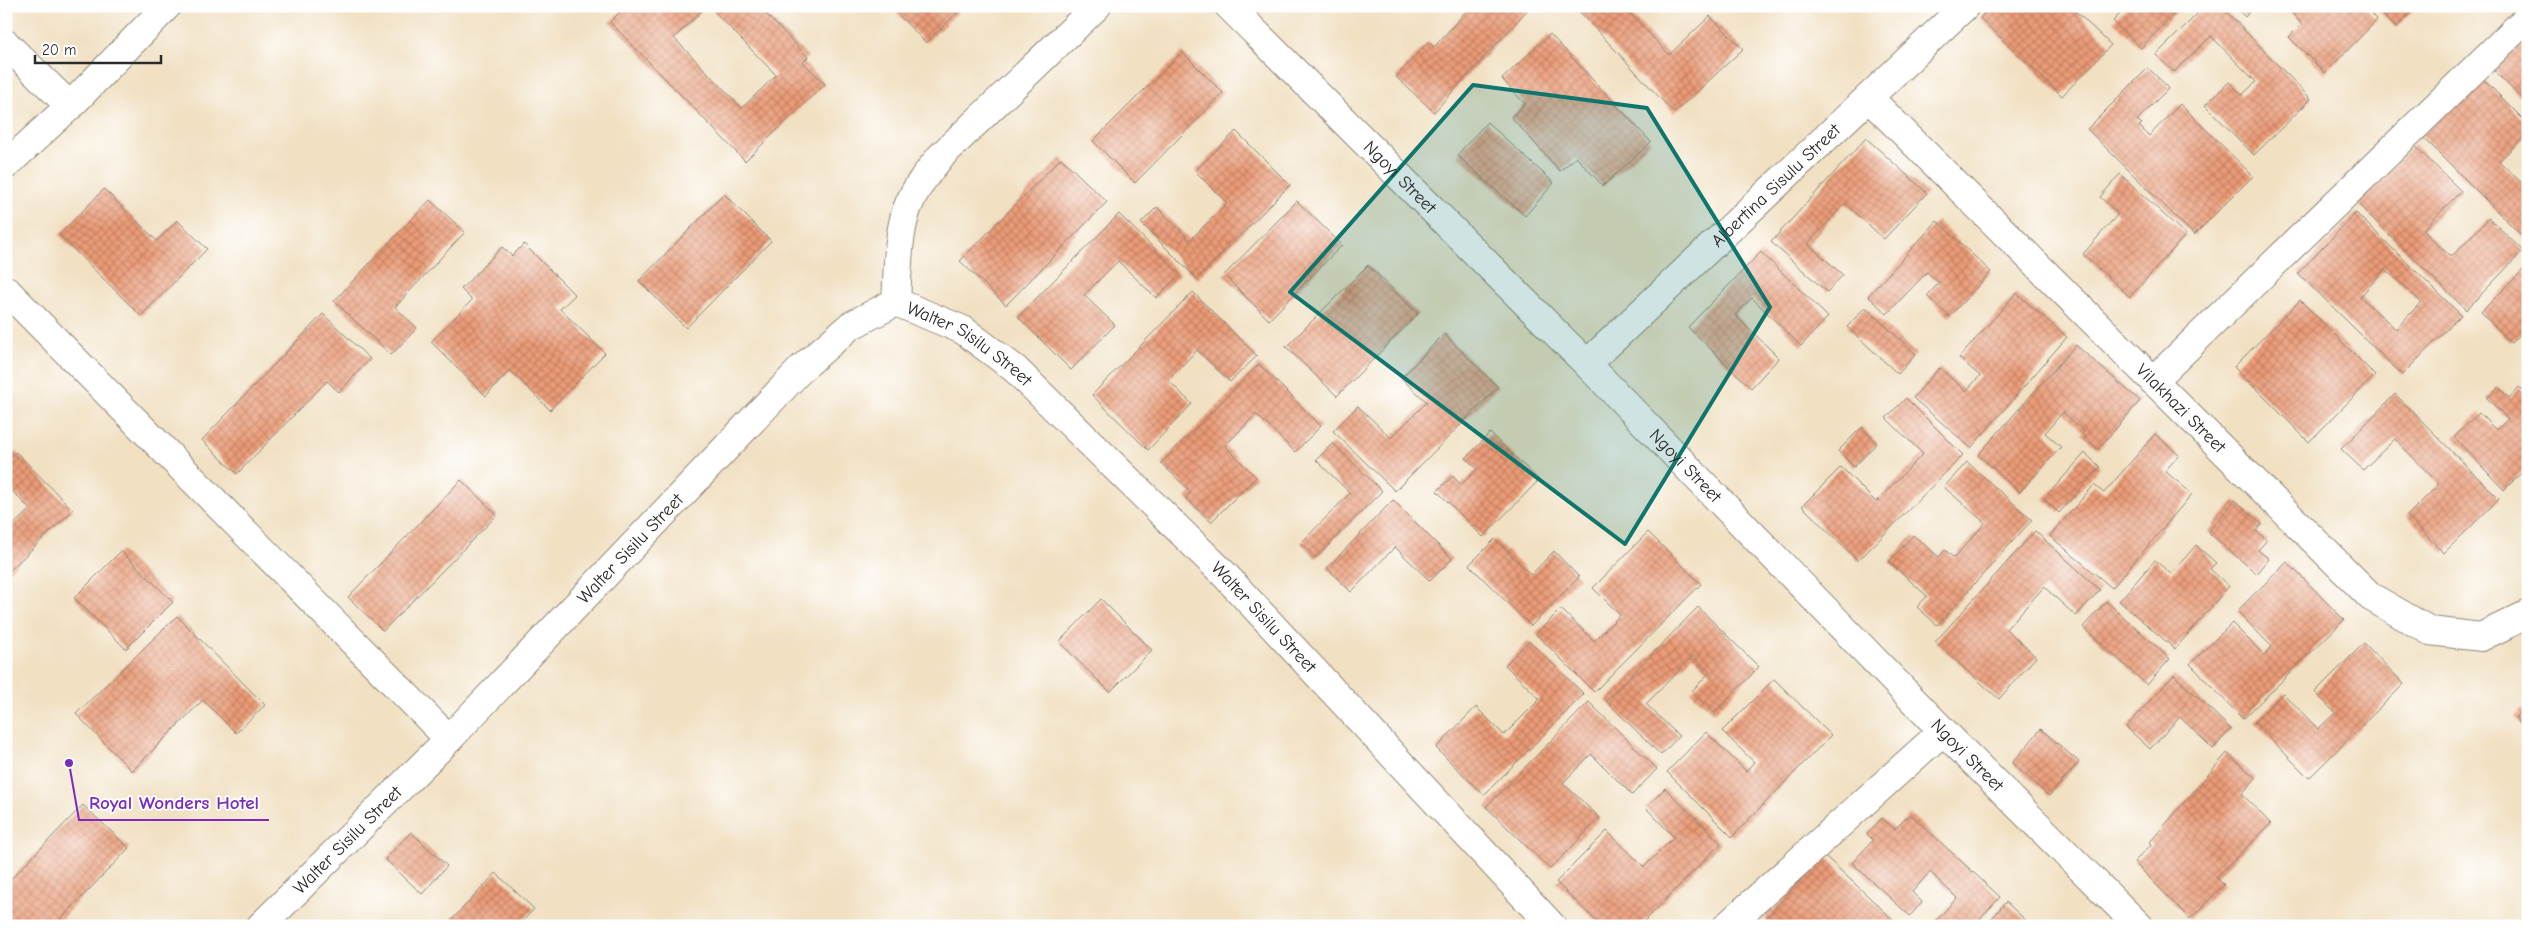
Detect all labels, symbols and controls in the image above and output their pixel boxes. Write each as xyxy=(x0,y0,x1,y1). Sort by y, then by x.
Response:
scale bar xyxy=(35,32,161,64)
text: 20 m xyxy=(42,41,76,59)
street label: Albertina Sisulu Street xyxy=(1707,119,1845,251)
street label: Ngoyi Street xyxy=(1359,136,1441,218)
street label: Walter Sisilu Street xyxy=(904,297,1037,391)
street label: Vilakhazi Street xyxy=(2132,359,2231,458)
street label: Ngoyi Street xyxy=(1645,425,1727,507)
street label: Walter Sisilu Street xyxy=(573,488,688,608)
street label: Walter Sisilu Street xyxy=(1207,557,1321,678)
street label: Ngoyi Street xyxy=(1927,715,2009,797)
street label: Walter Sisilu Street xyxy=(289,781,407,898)
callout: Royal Wonders Hotel xyxy=(79,786,269,820)
text: Royal Wonders Hotel xyxy=(89,792,259,814)

